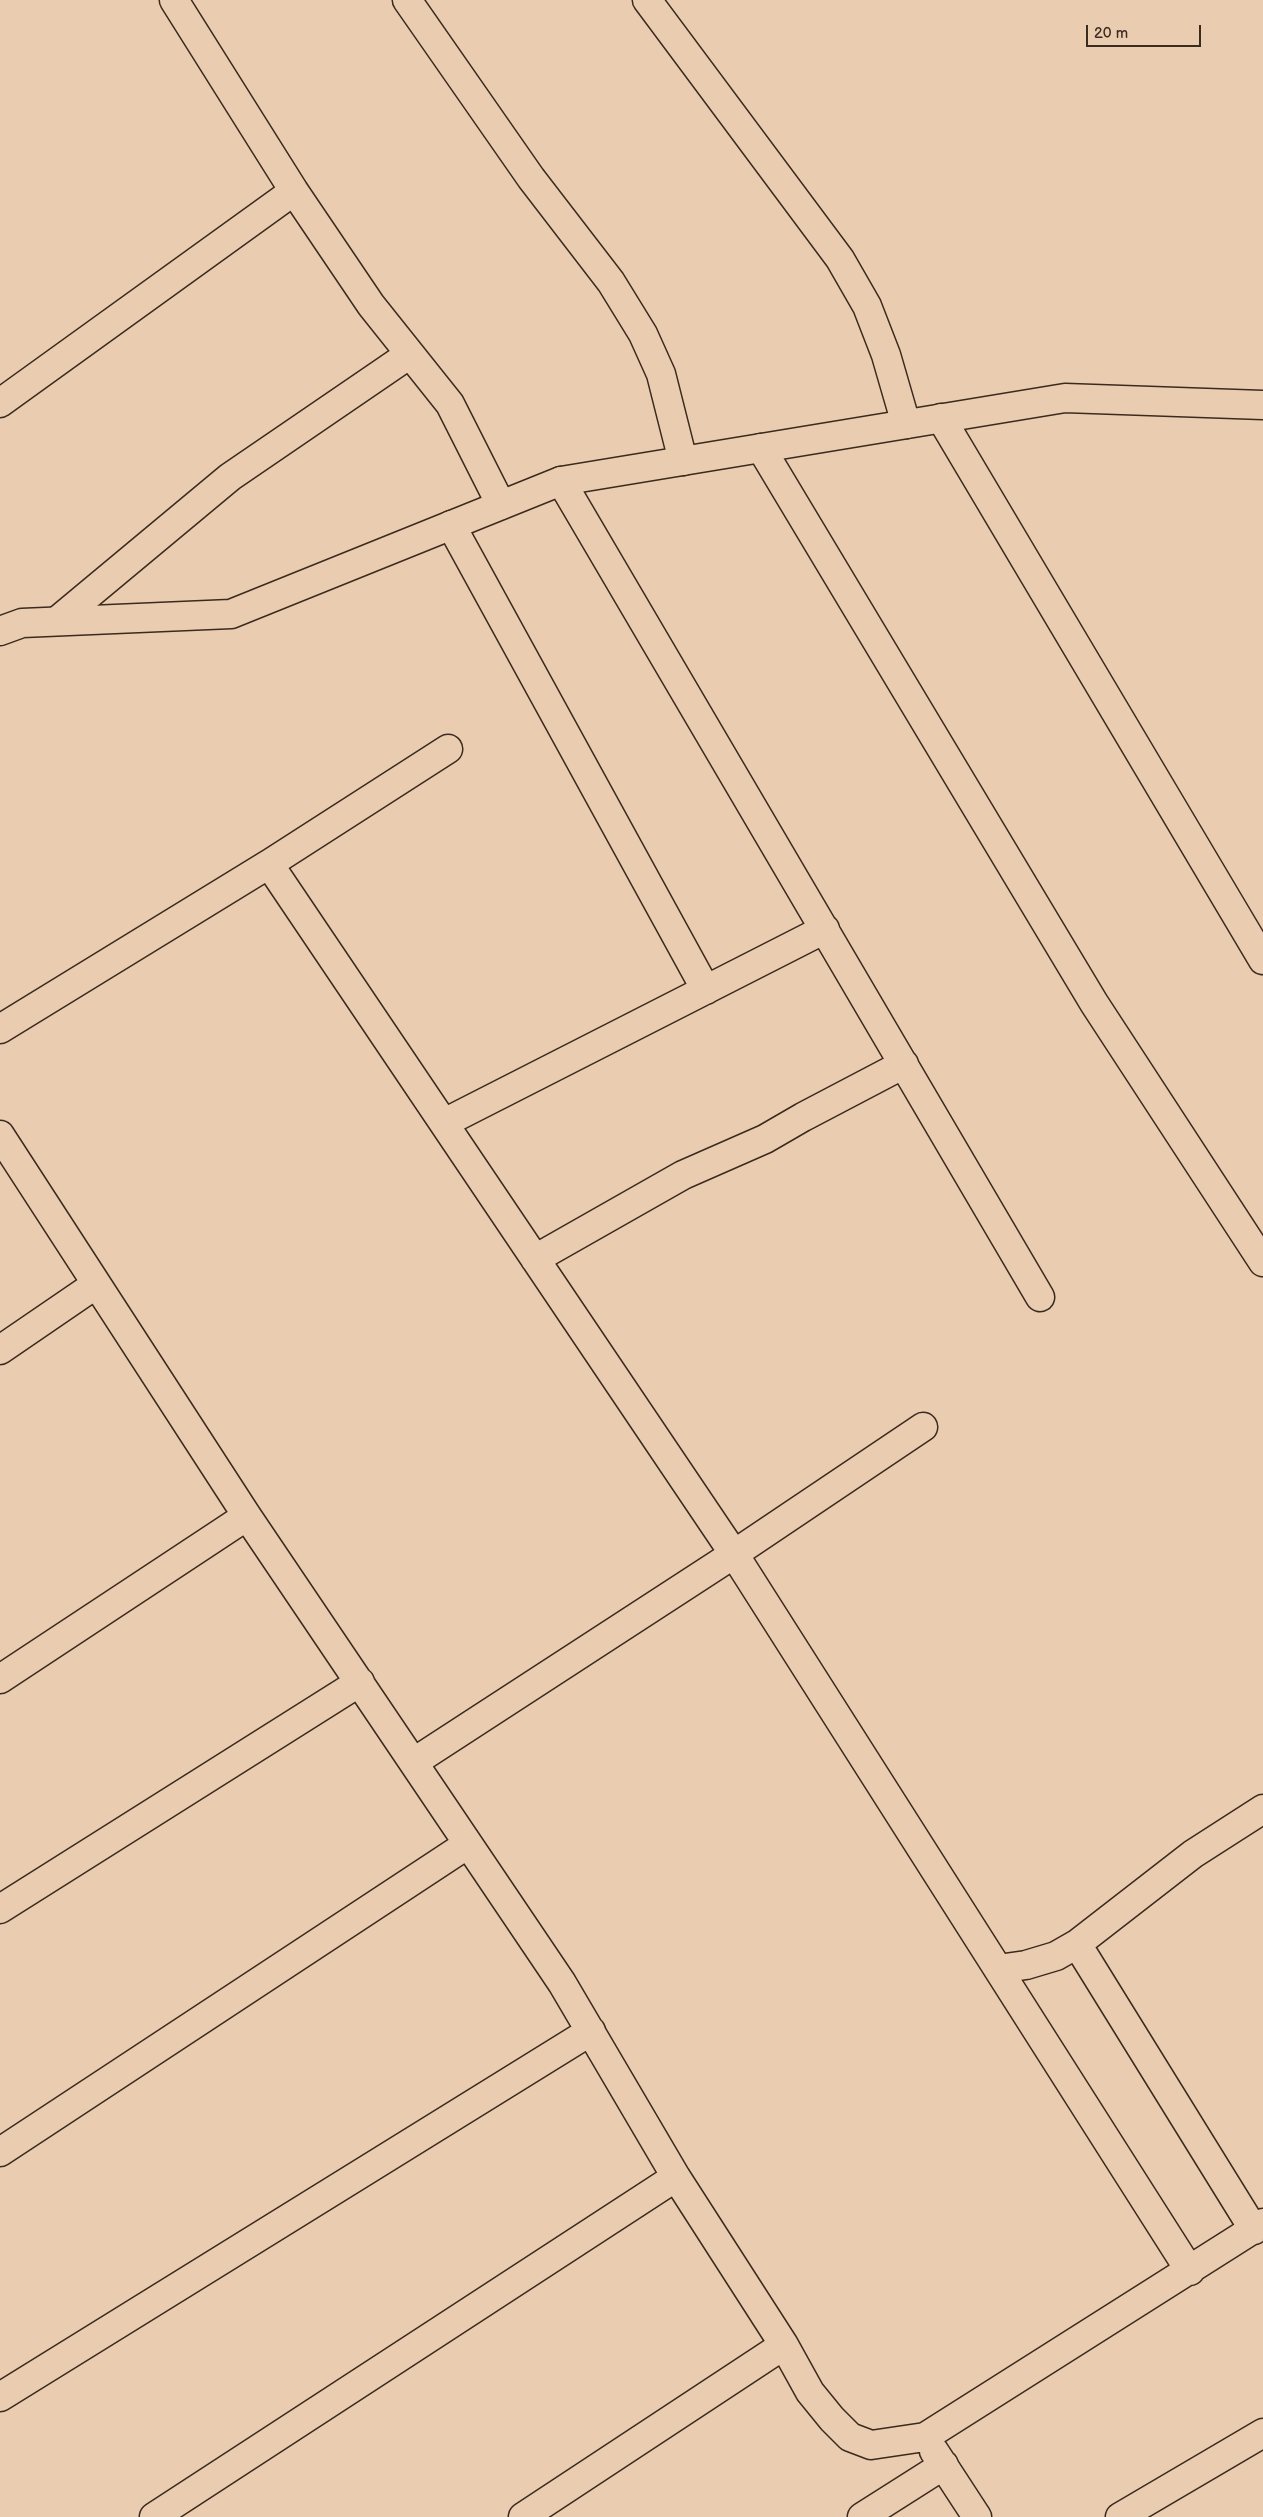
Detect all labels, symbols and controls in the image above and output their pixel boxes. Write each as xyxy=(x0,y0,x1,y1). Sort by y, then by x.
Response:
scale bar xyxy=(1088,15,1203,47)
text: 20 m xyxy=(1094,24,1128,43)

